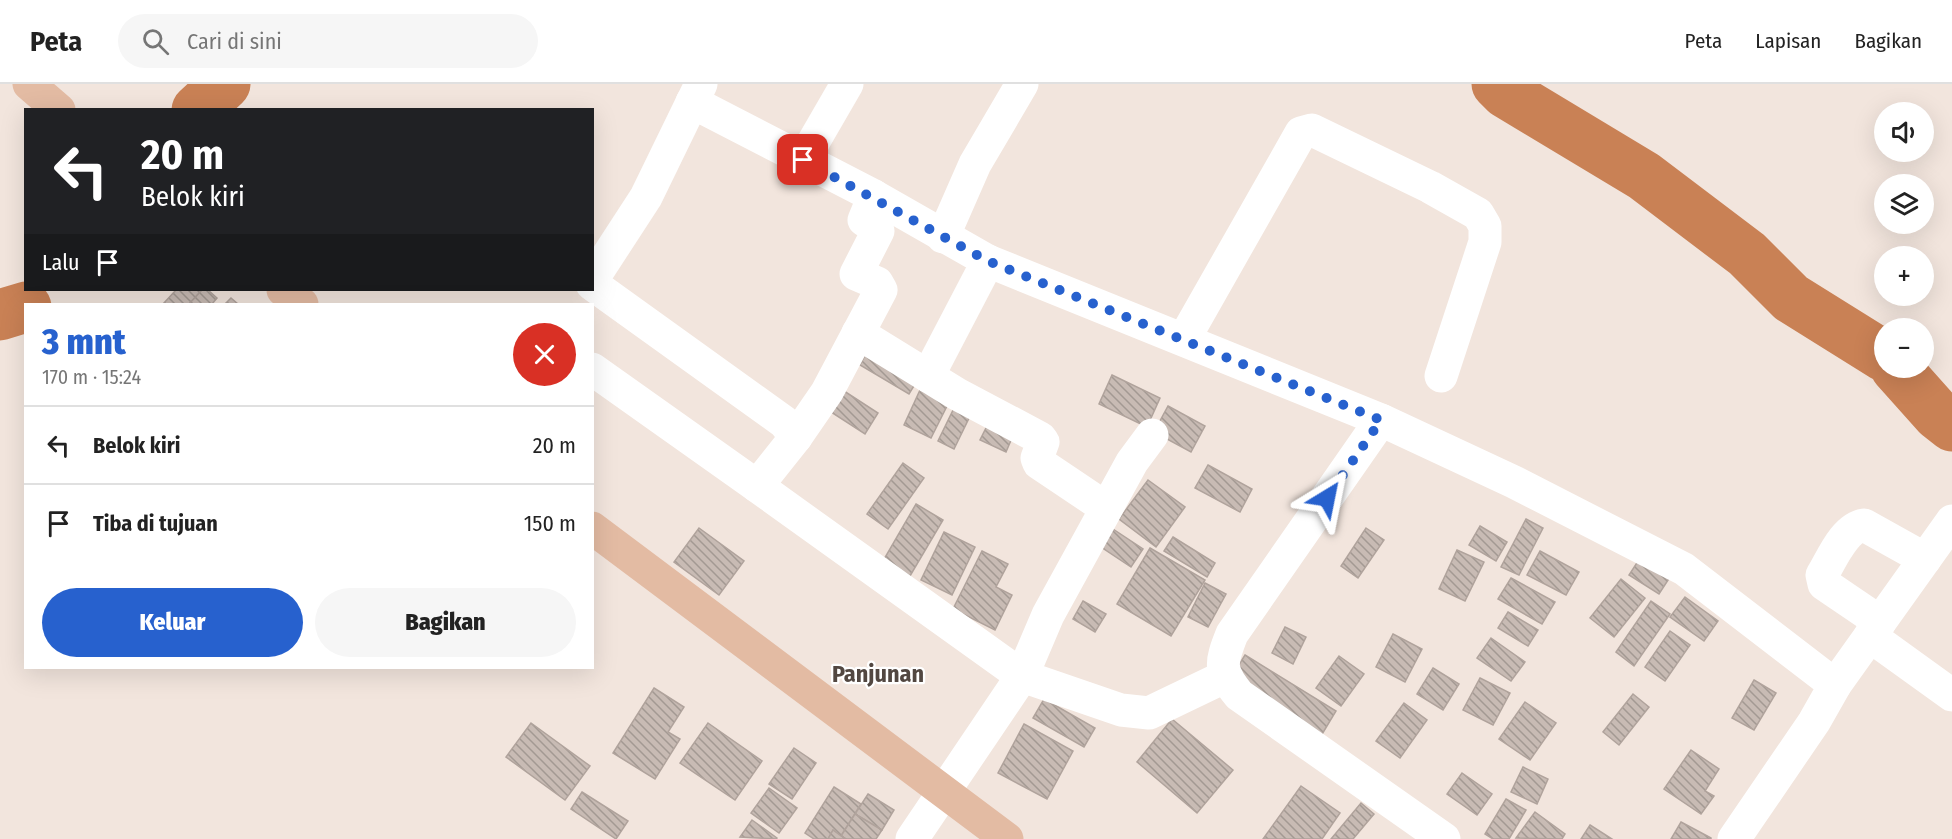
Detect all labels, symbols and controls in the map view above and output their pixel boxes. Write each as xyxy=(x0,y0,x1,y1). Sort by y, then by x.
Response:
search box xyxy=(118,14,538,68)
text: Peta xyxy=(30,25,82,58)
icon: search xyxy=(139,25,172,58)
text: Cari di sini xyxy=(187,28,282,55)
text: Peta xyxy=(1685,28,1722,54)
text: Lapisan xyxy=(1755,28,1821,54)
text: Bagikan xyxy=(1854,28,1922,54)
map controls xyxy=(1874,102,1934,378)
button: sound xyxy=(1874,102,1934,162)
text: 20 m xyxy=(141,130,224,180)
icon: left xyxy=(42,132,120,210)
pin xyxy=(777,134,828,185)
icon: arrive xyxy=(786,143,819,176)
button: layers xyxy=(1874,174,1934,234)
text: Belok kiri xyxy=(141,181,245,213)
icon: arrive xyxy=(91,246,124,279)
button: + xyxy=(1874,246,1934,306)
text: Lalu xyxy=(42,249,79,276)
button: − xyxy=(1874,318,1934,378)
text: 3 mnt xyxy=(42,320,126,364)
button: close xyxy=(513,323,576,386)
text: 170 m · 15:24 xyxy=(42,365,141,389)
icon: left xyxy=(42,429,75,462)
text: Belok kiri xyxy=(93,432,181,459)
text: 20 m xyxy=(533,432,576,459)
position arrow xyxy=(1295,466,1359,530)
icon: arrive xyxy=(42,507,75,540)
text: Tiba di tujuan xyxy=(93,510,218,537)
text: 150 m xyxy=(524,510,576,537)
button: Keluar xyxy=(42,588,303,657)
button: Bagikan xyxy=(315,588,576,657)
district label: Panjunan xyxy=(832,660,924,688)

